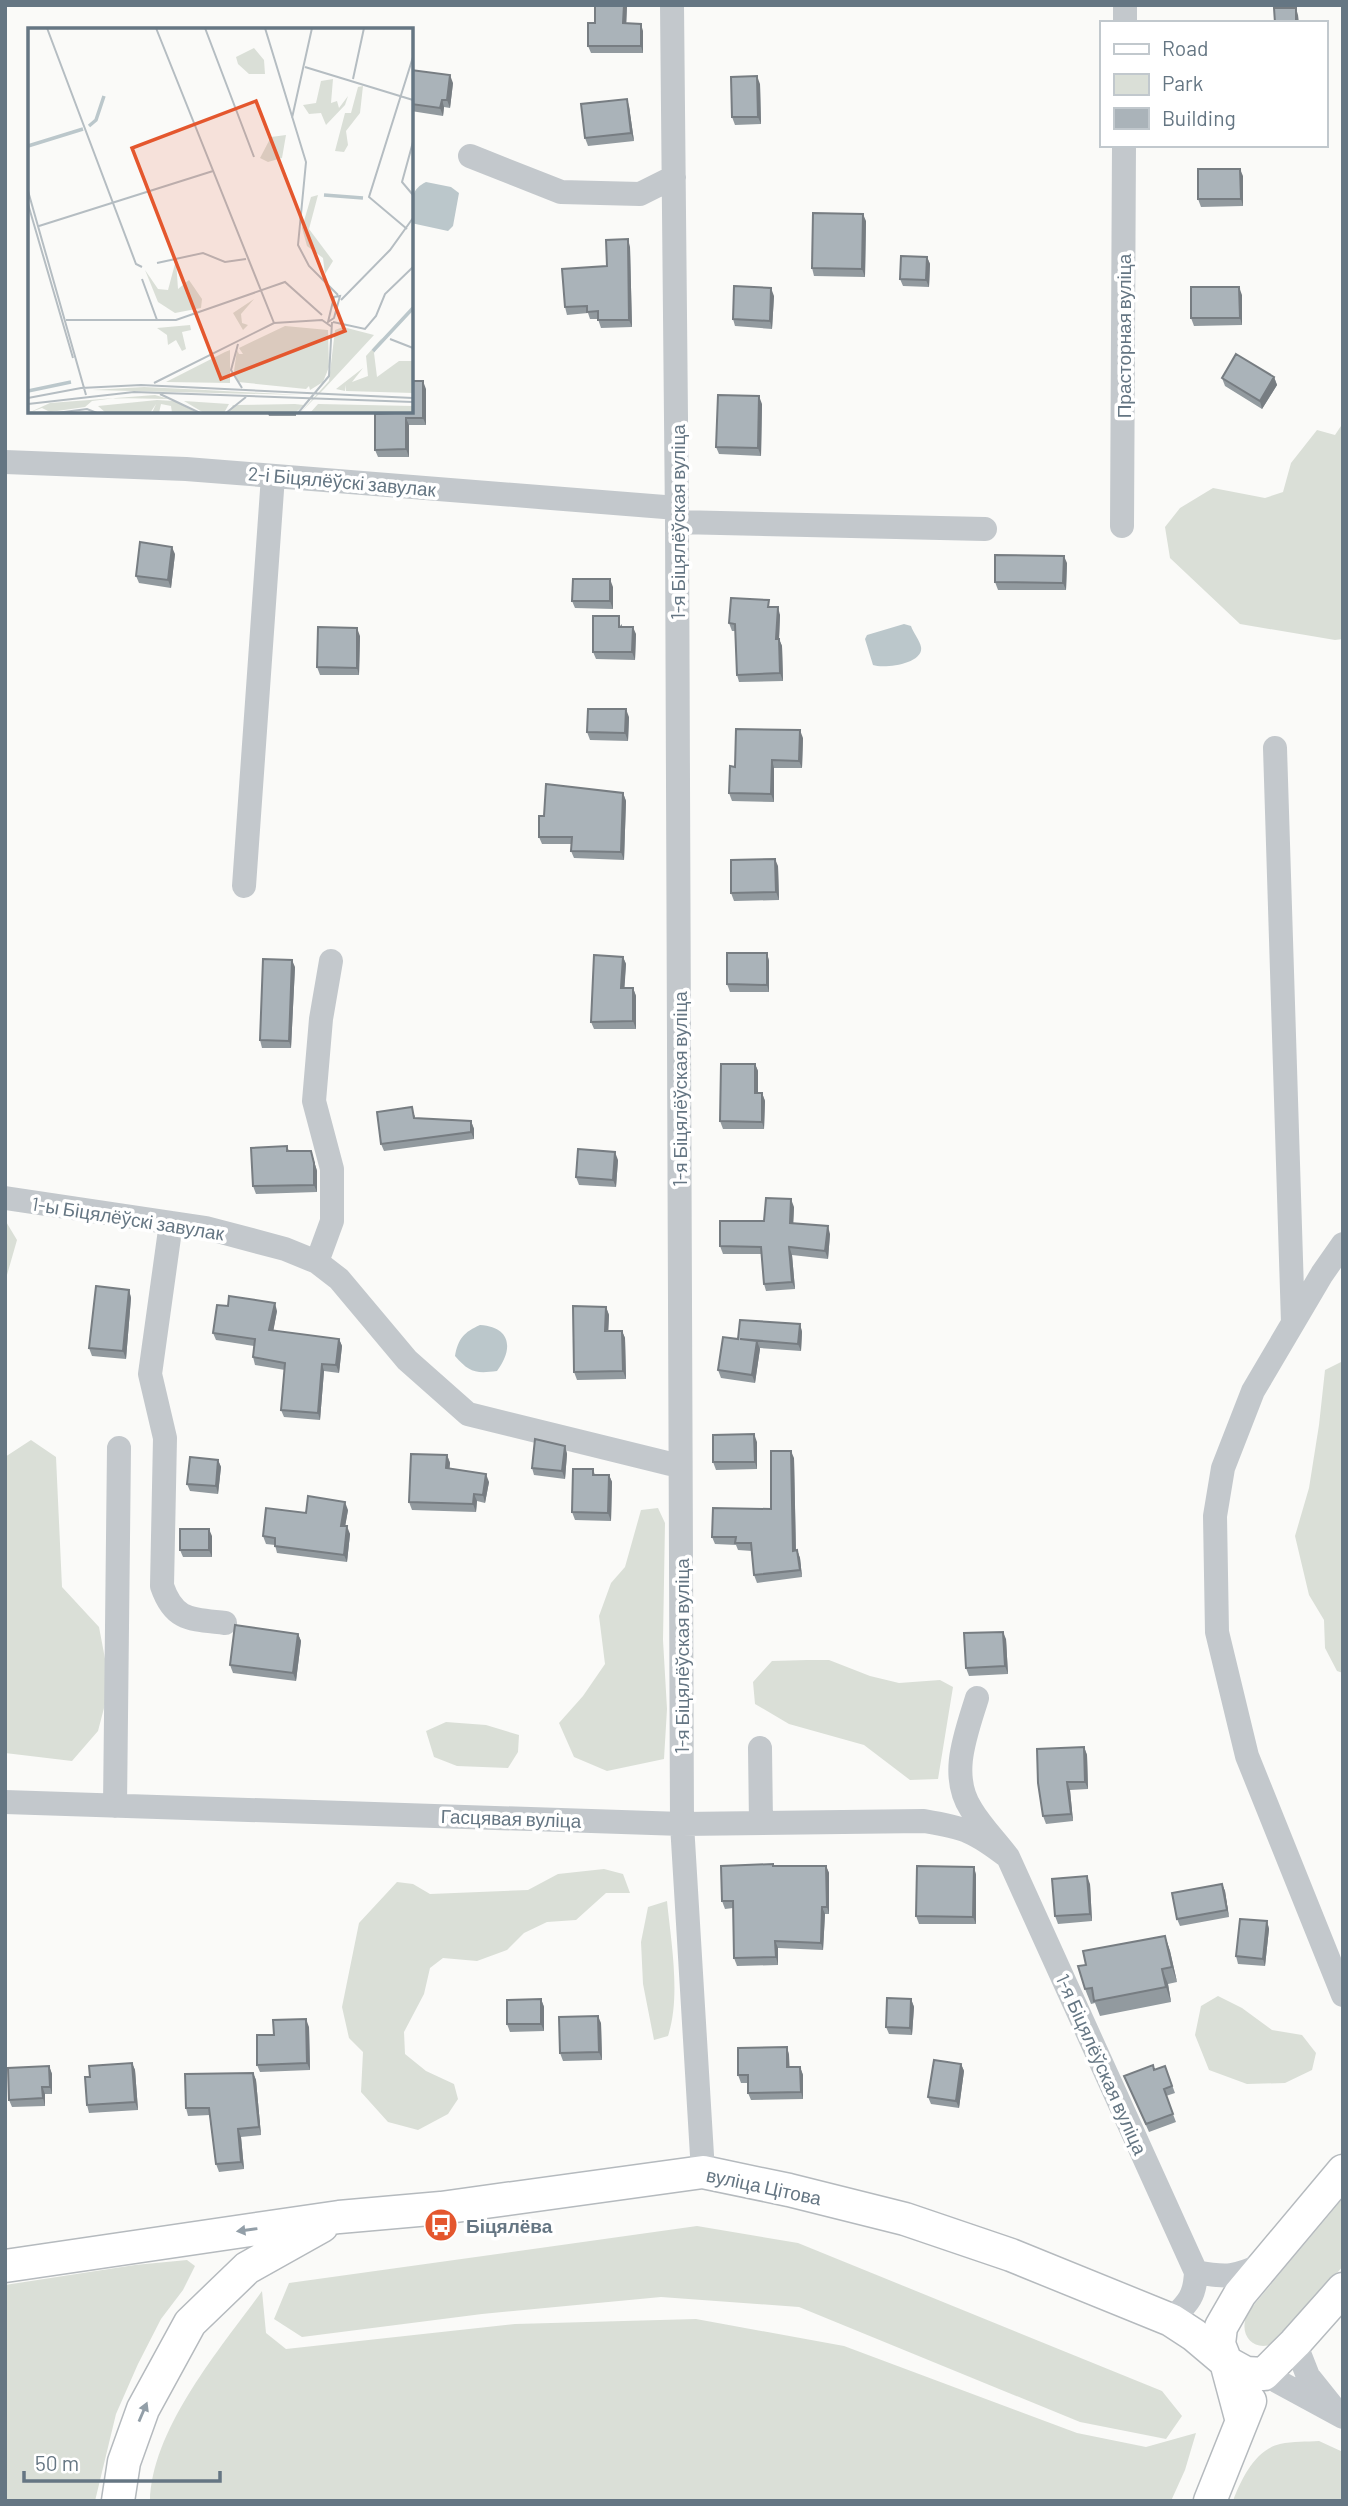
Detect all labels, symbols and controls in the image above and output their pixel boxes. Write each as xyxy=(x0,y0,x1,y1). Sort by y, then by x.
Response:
legend xyxy=(1100,21,1327,147)
inset map xyxy=(28,28,413,413)
text: Road xyxy=(1162,35,1208,60)
text: Park xyxy=(1162,70,1203,95)
text: Building xyxy=(1162,105,1236,130)
street label: Прасторная вуліца xyxy=(1112,253,1135,418)
street label: 1-я Біцялёўская вуліца xyxy=(666,424,689,620)
street label: 2-і Біцялёўскі завулак xyxy=(247,461,438,501)
street label: 1-я Біцялёўская вуліца xyxy=(668,991,691,1187)
street label: 1-ы Біцялёўскі завулак xyxy=(30,1191,226,1245)
street label: 1-я Біцялёўская вуліца xyxy=(670,1558,693,1754)
street label: Гасцявая вуліца xyxy=(440,1804,582,1832)
street label: 1-я Біцялёўская вуліца xyxy=(1052,1970,1152,2158)
street label: вуліца Цітова xyxy=(704,2163,824,2210)
bus stop icon: Біцялёва xyxy=(422,2206,460,2244)
place label: Біцялёва xyxy=(466,2214,553,2237)
one-way arrow xyxy=(236,2225,258,2236)
one-way arrow xyxy=(137,2402,149,2422)
scale bar xyxy=(24,2440,220,2484)
text: 50 m xyxy=(35,2450,79,2475)

